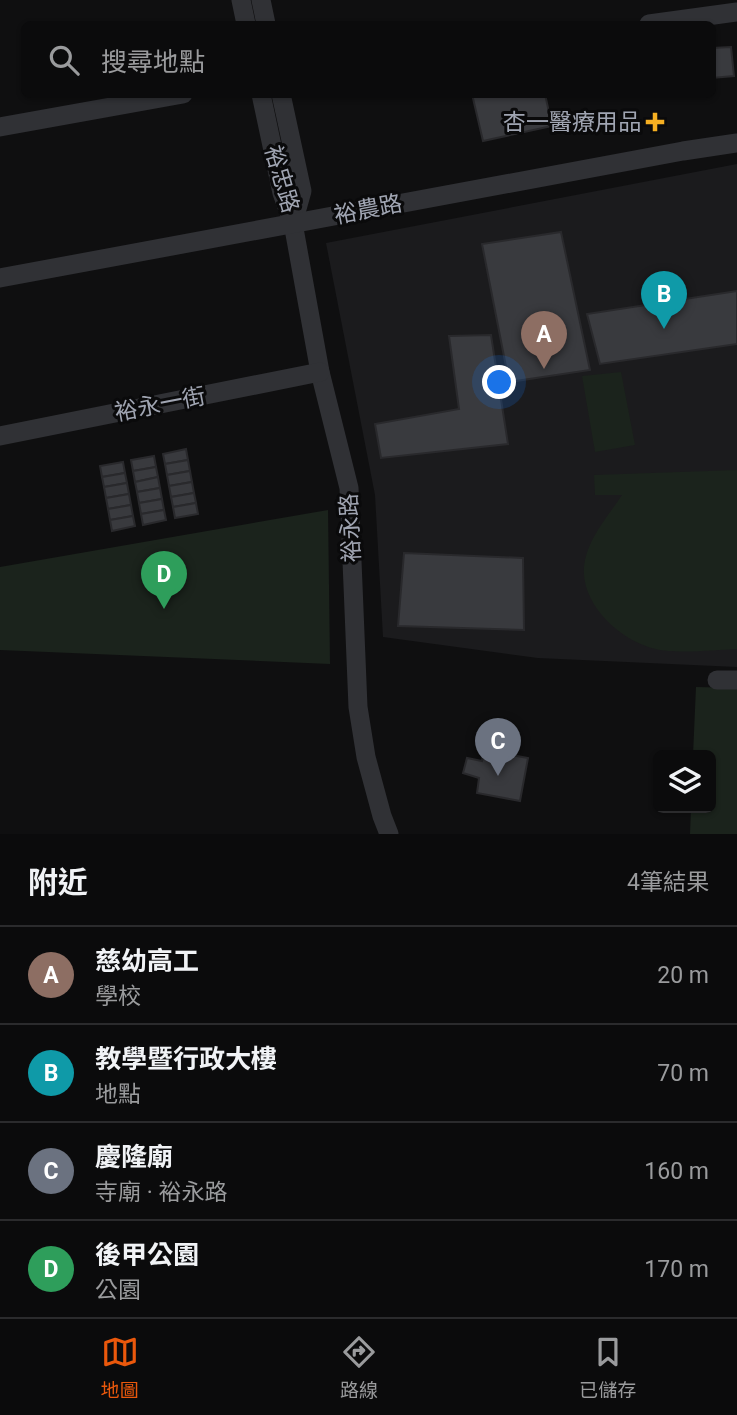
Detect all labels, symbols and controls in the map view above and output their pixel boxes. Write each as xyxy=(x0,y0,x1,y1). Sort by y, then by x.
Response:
search box xyxy=(21,21,716,98)
icon: search xyxy=(45,41,83,79)
text: 搜尋地點 xyxy=(101,47,205,77)
place label: 杏一醫療用品 xyxy=(503,109,641,136)
marker: 杏一醫療用品 xyxy=(647,114,663,130)
street label: 裕忠路 xyxy=(259,142,304,216)
street label: 裕農路 xyxy=(332,190,405,229)
pin: B xyxy=(641,271,687,329)
pin: A xyxy=(521,311,567,369)
your location xyxy=(482,365,516,399)
street label: 裕永一街 xyxy=(112,382,208,427)
street label: 裕永路 xyxy=(335,493,366,563)
pin: D xyxy=(141,551,187,609)
pin: C xyxy=(475,718,521,776)
map controls xyxy=(653,750,716,813)
button: layers xyxy=(653,750,716,813)
text: 附近 xyxy=(28,865,88,900)
text: 4筆結果 xyxy=(627,869,709,896)
text: 慈幼高工 xyxy=(95,946,199,976)
text: A xyxy=(43,962,59,989)
text: 20 m xyxy=(657,962,709,989)
text: 學校 xyxy=(95,983,141,1010)
text: 教學暨行政大樓 xyxy=(95,1044,277,1074)
text: B xyxy=(44,1060,58,1087)
text: 70 m xyxy=(657,1060,709,1087)
text: 地點 xyxy=(95,1081,141,1108)
text: 慶隆廟 xyxy=(95,1142,173,1172)
text: C xyxy=(43,1158,59,1185)
text: 160 m xyxy=(644,1158,709,1185)
text: 寺廟 · 裕永路 xyxy=(95,1179,227,1206)
text: 後甲公園 xyxy=(95,1240,199,1270)
text: D xyxy=(44,1256,58,1283)
text: 170 m xyxy=(644,1256,709,1283)
text: 公園 xyxy=(95,1277,141,1304)
tab: 地圖 xyxy=(101,1333,139,1402)
tab: 路線 xyxy=(340,1333,378,1402)
tab: 已儲存 xyxy=(579,1333,636,1402)

